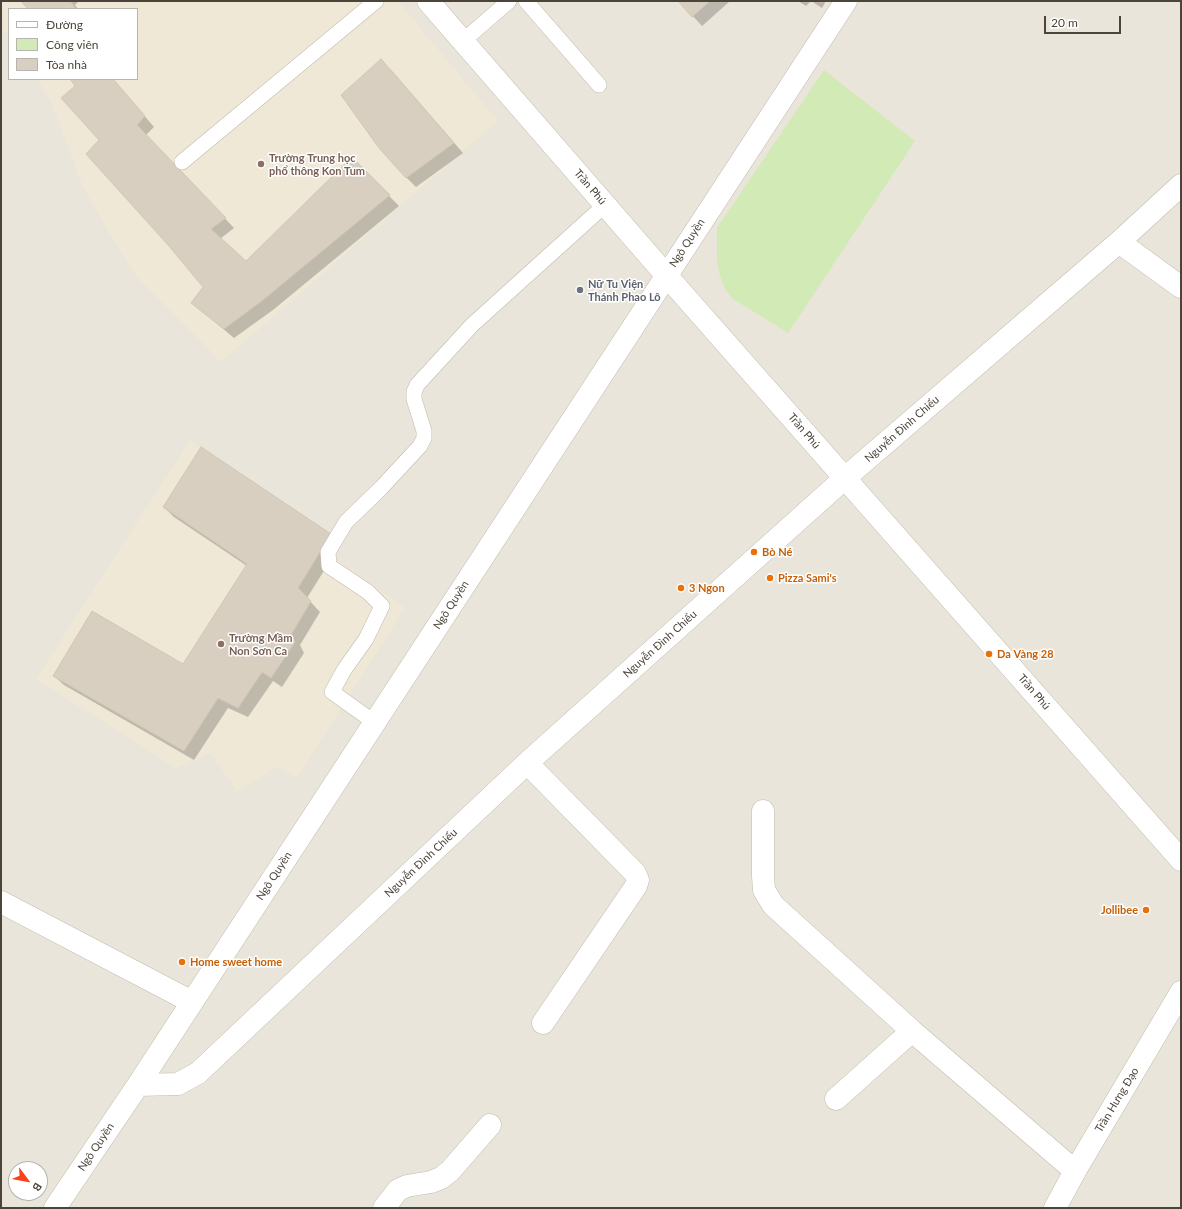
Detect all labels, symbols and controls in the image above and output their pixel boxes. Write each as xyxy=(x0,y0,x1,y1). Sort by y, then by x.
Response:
legend xyxy=(8,8,138,80)
scale bar xyxy=(1046,8,1123,34)
text: 20 m xyxy=(1051,15,1078,30)
text: Đường xyxy=(46,17,83,32)
text: Công viên xyxy=(46,37,99,52)
text: Tòa nhà xyxy=(46,57,87,72)
place label: Trường Trung học phổ thông Kon Tum xyxy=(269,151,365,177)
marker: Trường Trung học phổ thông Kon Tum xyxy=(256,159,266,169)
street label: Trần Phú xyxy=(571,167,609,207)
street label: Ngô Quyền xyxy=(666,216,708,270)
place label: Nữ Tu Viện Thánh Phao Lô xyxy=(588,277,661,303)
marker: Nữ Tu Viện Thánh Phao Lô xyxy=(575,285,585,295)
street label: Nguyễn Đình Chiểu xyxy=(862,393,942,465)
street label: Trần Phú xyxy=(785,411,823,451)
place label: Bò Né xyxy=(762,545,792,559)
marker: Bò Né xyxy=(749,547,759,557)
place label: Pizza Sami's xyxy=(778,571,837,585)
marker: Pizza Sami's xyxy=(765,573,775,583)
street label: Ngô Quyền xyxy=(430,578,472,632)
place label: 3 Ngon xyxy=(689,581,725,595)
marker: 3 Ngon xyxy=(676,583,686,593)
street label: Nguyễn Đình Chiểu xyxy=(620,607,700,681)
place label: Trường Mầm Non Sơn Ca xyxy=(229,631,292,657)
marker: Trường Mầm Non Sơn Ca xyxy=(216,639,226,649)
place label: Da Vàng 28 xyxy=(997,647,1054,661)
marker: Da Vàng 28 xyxy=(984,649,994,659)
street label: Trần Phú xyxy=(1015,672,1053,712)
street label: Nguyễn Đình Chiểu xyxy=(382,826,460,900)
street label: Ngô Quyền xyxy=(253,849,295,903)
place label: Jollibee xyxy=(1101,903,1138,917)
marker: Jollibee xyxy=(1141,905,1151,915)
place label: Home sweet home xyxy=(190,955,282,969)
marker: Home sweet home xyxy=(177,957,187,967)
street label: Trần Hưng Đạo xyxy=(1092,1065,1142,1135)
street label: Ngô Quyền xyxy=(75,1120,117,1174)
north arrow xyxy=(8,1161,48,1201)
text: B xyxy=(30,1181,45,1194)

